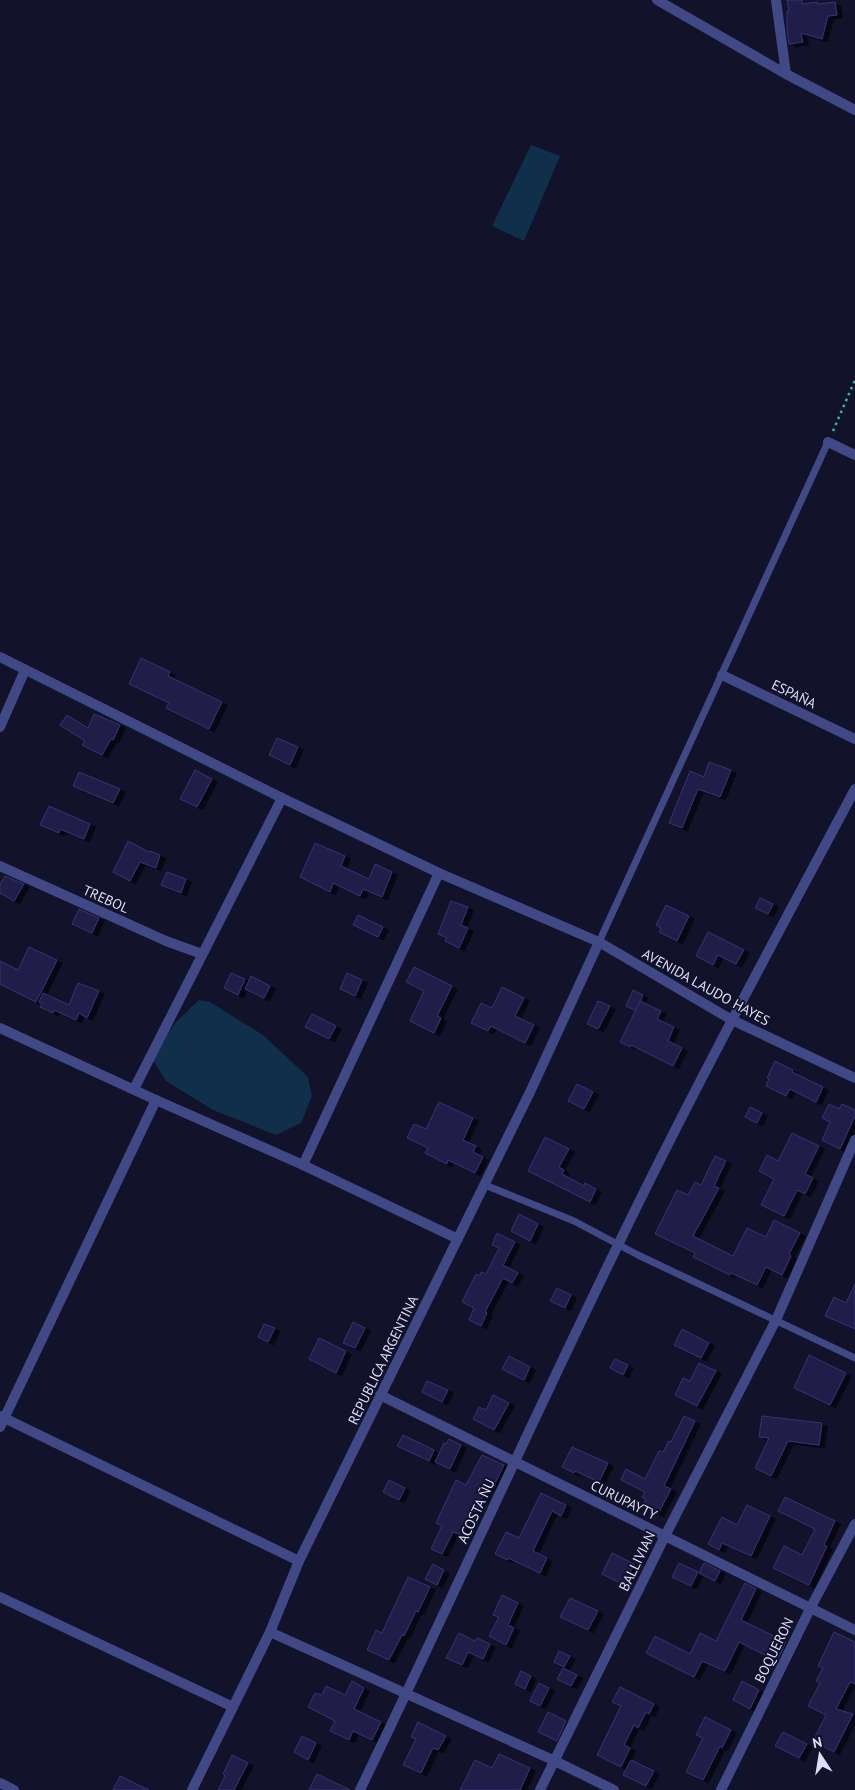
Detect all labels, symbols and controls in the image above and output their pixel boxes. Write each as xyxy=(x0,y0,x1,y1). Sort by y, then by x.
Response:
street label: ESPAÑA xyxy=(769,675,820,713)
street label: TREBOL xyxy=(80,881,132,917)
street label: AVENIDA LAUDO HAYES xyxy=(639,944,773,1030)
street label: REPUBLICA ARGENTINA xyxy=(344,1292,422,1428)
street label: ACOSTA ÑU xyxy=(453,1476,499,1546)
street label: CURUPAYTY xyxy=(588,1476,660,1524)
street label: BALLIVIAN xyxy=(615,1528,659,1594)
street label: BOQUERON xyxy=(750,1614,798,1686)
north arrow xyxy=(795,1730,845,1780)
text: N xyxy=(811,1733,824,1752)

